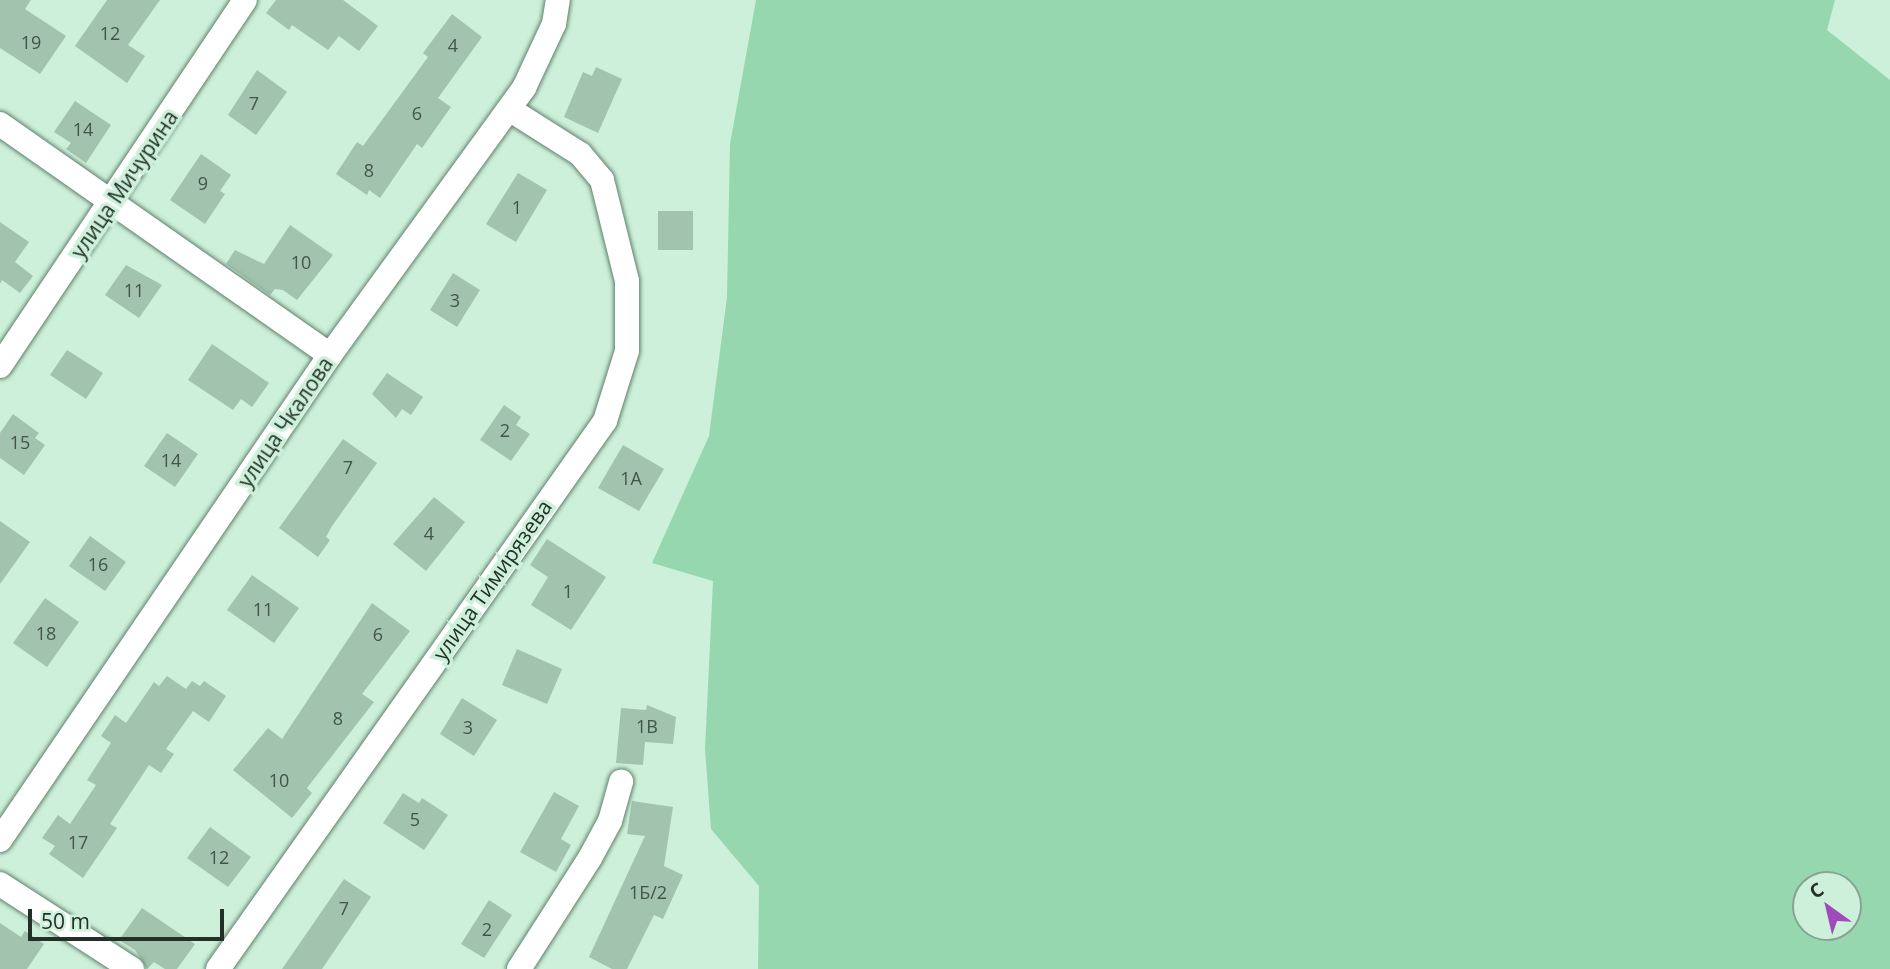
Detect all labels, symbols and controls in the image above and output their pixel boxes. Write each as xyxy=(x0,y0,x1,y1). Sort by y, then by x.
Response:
house number: 12 xyxy=(100,22,120,44)
house number: 19 xyxy=(21,31,41,53)
house number: 4 xyxy=(448,34,458,56)
house number: 7 xyxy=(249,92,259,114)
house number: 6 xyxy=(412,102,422,124)
street label: улица Мичурина xyxy=(65,105,183,263)
house number: 14 xyxy=(73,118,93,140)
house number: 8 xyxy=(364,159,374,181)
house number: 9 xyxy=(198,172,208,194)
house number: 1 xyxy=(512,196,522,218)
house number: 10 xyxy=(291,251,311,273)
house number: 11 xyxy=(124,279,144,301)
house number: 3 xyxy=(450,289,460,311)
street label: улица Чкалова xyxy=(232,352,338,492)
house number: 2 xyxy=(500,419,510,441)
house number: 15 xyxy=(10,431,30,453)
house number: 14 xyxy=(161,449,181,471)
house number: 7 xyxy=(343,456,353,478)
house number: 1А xyxy=(620,467,642,489)
street label: улица Тимирязева xyxy=(427,495,557,665)
house number: 4 xyxy=(424,522,434,544)
house number: 16 xyxy=(88,553,108,575)
house number: 1 xyxy=(563,580,573,602)
house number: 11 xyxy=(253,598,273,620)
house number: 18 xyxy=(36,622,56,644)
house number: 6 xyxy=(373,623,383,645)
house number: 8 xyxy=(333,707,343,729)
house number: 1В xyxy=(636,715,658,737)
house number: 3 xyxy=(463,716,473,738)
house number: 10 xyxy=(269,769,289,791)
house number: 5 xyxy=(410,808,420,830)
house number: 17 xyxy=(68,831,88,853)
house number: 12 xyxy=(209,846,229,868)
north arrow xyxy=(1792,871,1862,941)
text: С xyxy=(1804,876,1829,904)
house number: 1Б/2 xyxy=(629,881,667,903)
scale bar xyxy=(32,895,228,939)
house number: 7 xyxy=(339,897,349,919)
text: 50 m xyxy=(41,907,90,935)
house number: 2 xyxy=(482,918,492,940)

